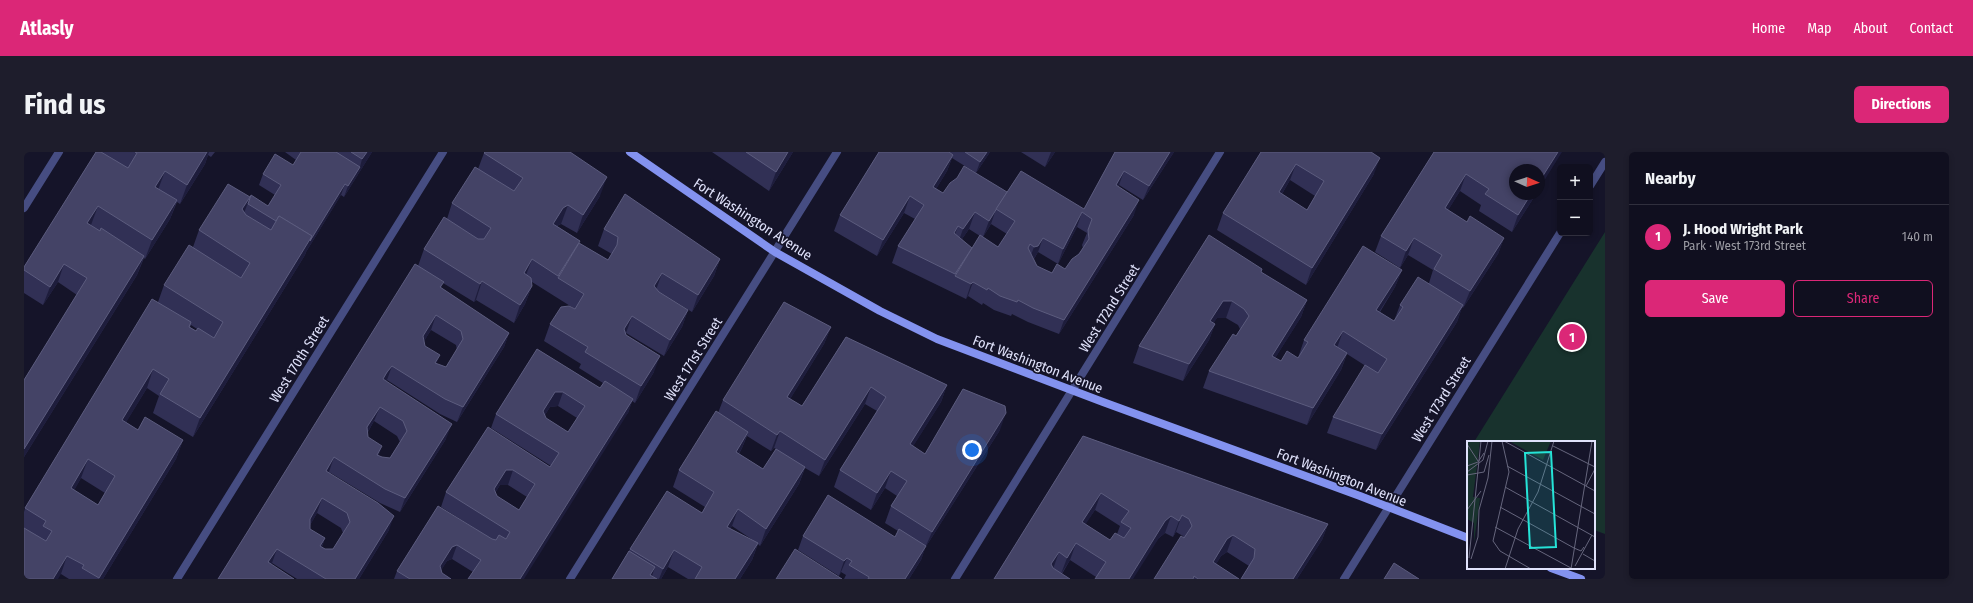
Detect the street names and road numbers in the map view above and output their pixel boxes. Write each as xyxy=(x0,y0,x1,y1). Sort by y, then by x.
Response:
street label: Fort Washington Avenue xyxy=(690,175,815,264)
street label: West 172nd Street xyxy=(1075,261,1144,356)
street label: West 170th Street xyxy=(266,312,333,406)
street label: West 171st Street xyxy=(661,314,726,404)
street label: Fort Washington Avenue xyxy=(970,332,1105,397)
street label: West 173rd Street xyxy=(1408,353,1475,445)
street label: Fort Washington Avenue xyxy=(1274,445,1409,510)

